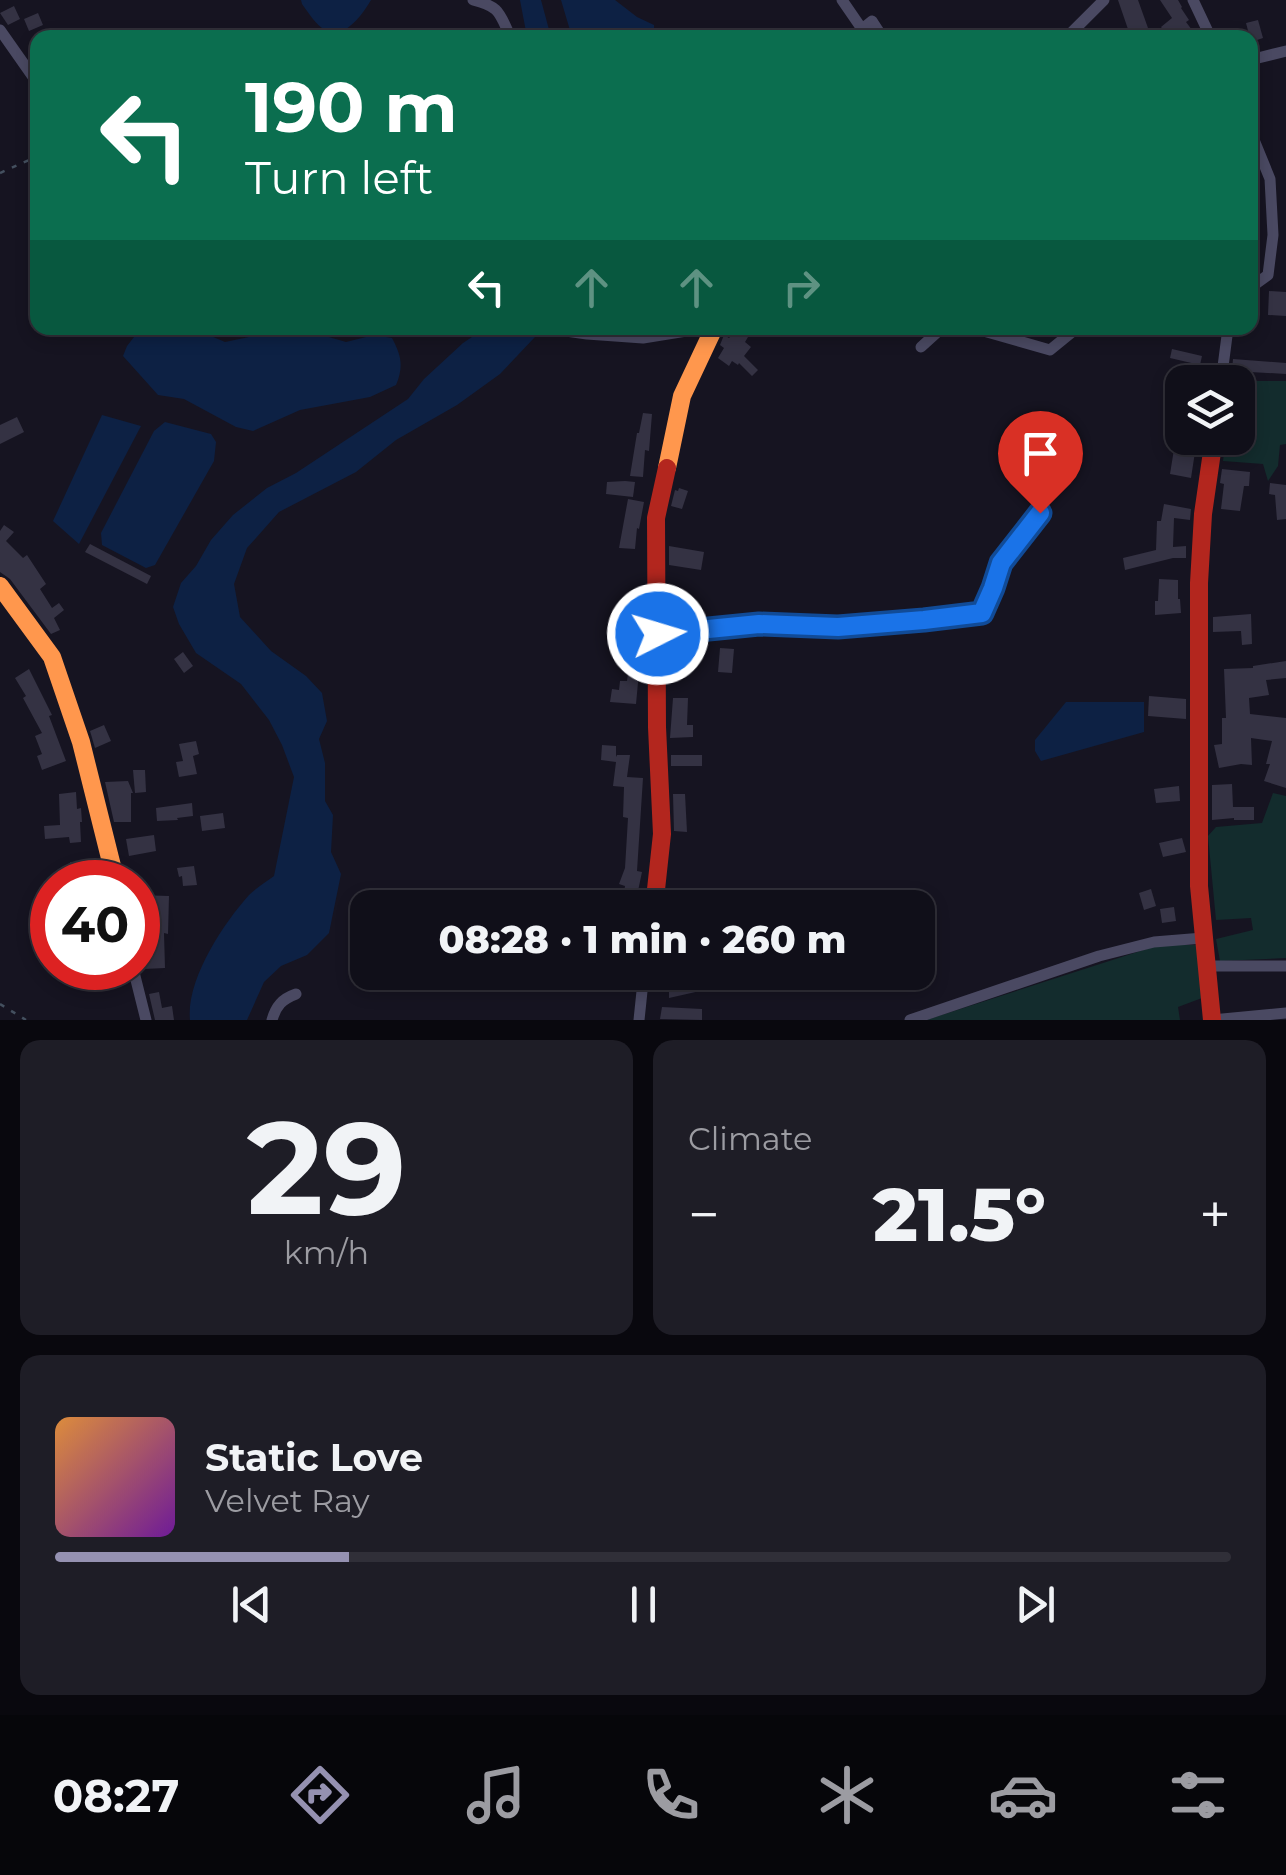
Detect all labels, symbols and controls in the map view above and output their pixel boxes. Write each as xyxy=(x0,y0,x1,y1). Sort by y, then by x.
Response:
text: 190 m xyxy=(245,64,458,150)
icon: left xyxy=(80,70,210,200)
text: Turn left xyxy=(245,150,433,205)
icon: left xyxy=(459,260,514,315)
icon: ahead xyxy=(564,260,619,315)
icon: ahead xyxy=(669,260,724,315)
icon: right xyxy=(774,260,829,315)
map controls xyxy=(1165,365,1255,455)
button: layers xyxy=(1165,365,1255,455)
pin xyxy=(998,411,1083,514)
icon: arrive xyxy=(1013,426,1068,481)
position arrow xyxy=(606,582,710,686)
speed limit sign: 40 xyxy=(30,860,160,990)
text: 08:28 · 1 min · 260 m xyxy=(439,916,846,963)
text: 29 xyxy=(247,1088,406,1247)
text: Climate xyxy=(688,1119,812,1158)
text: 21.5° xyxy=(873,1168,1046,1260)
text: − xyxy=(688,1181,720,1248)
text: + xyxy=(1199,1181,1231,1248)
text: km/h xyxy=(284,1233,369,1272)
text: Static Love xyxy=(205,1434,423,1481)
text: Velvet Ray xyxy=(205,1481,370,1520)
icon: previous xyxy=(224,1577,279,1632)
icon: pause xyxy=(616,1577,671,1632)
icon: next xyxy=(1008,1577,1063,1632)
icon: directions xyxy=(285,1760,355,1830)
icon: music xyxy=(461,1760,531,1830)
icon: phone xyxy=(636,1760,706,1830)
icon: climate xyxy=(812,1760,882,1830)
icon: car xyxy=(988,1760,1058,1830)
icon: filters xyxy=(1163,1760,1233,1830)
text: 08:27 xyxy=(53,1768,179,1823)

